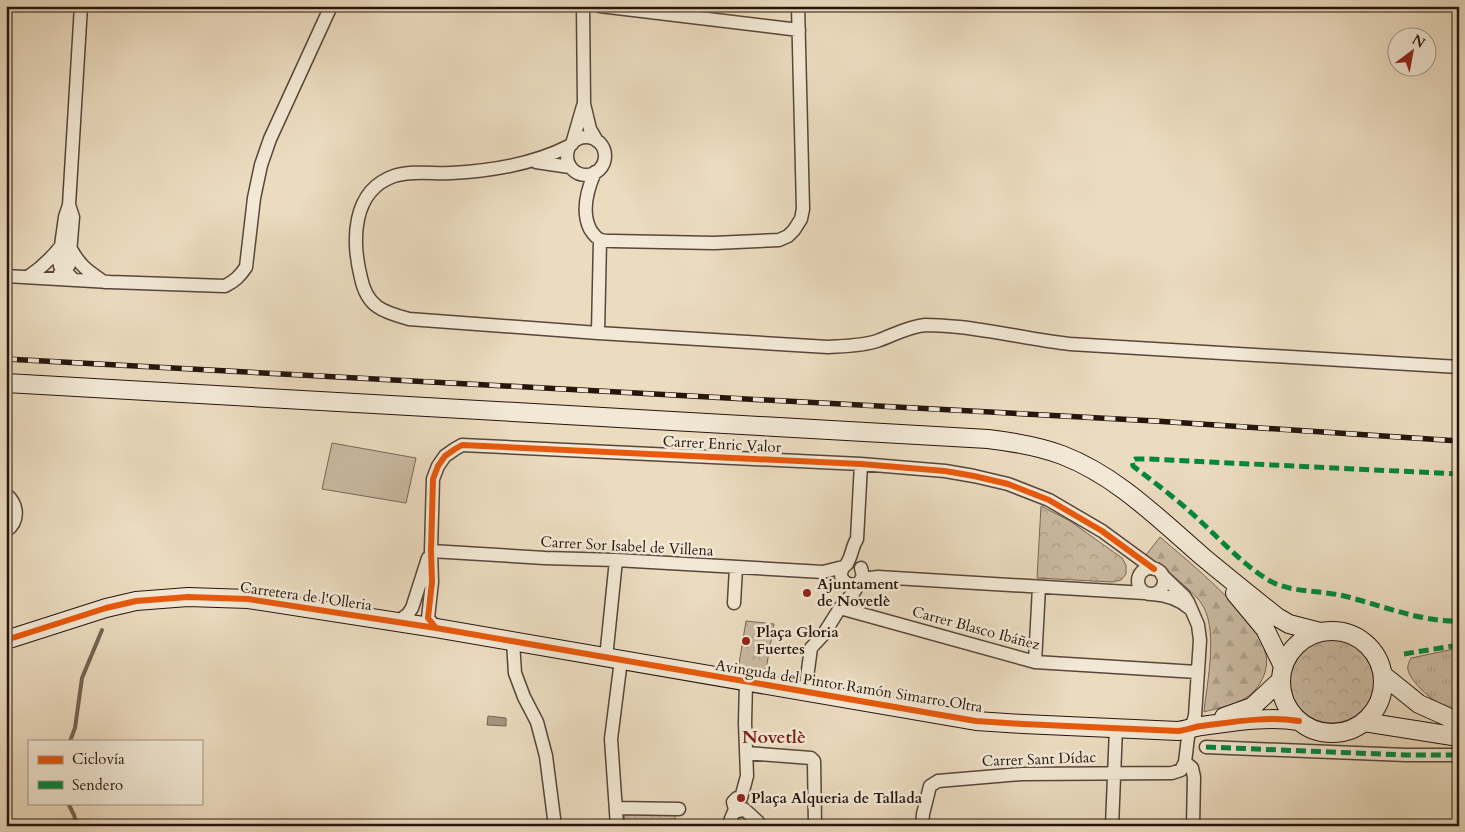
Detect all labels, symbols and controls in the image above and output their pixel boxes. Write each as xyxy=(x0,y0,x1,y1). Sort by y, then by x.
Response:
north arrow xyxy=(1388,28,1438,78)
text: N xyxy=(1408,30,1429,53)
street label: Carrer Enric Valor xyxy=(662,431,782,457)
street label: Carrer Sor Isabel de Villena xyxy=(540,531,715,561)
place label: Ajuntament de Novetlè xyxy=(817,574,899,611)
street label: Carretera de l'Olleria xyxy=(239,577,374,615)
marker: Ajuntament de Novetlè xyxy=(801,587,813,599)
street label: Carrer Blasco Ibáñez xyxy=(910,601,1042,655)
place label: Plaça Gloria Fuertes xyxy=(756,622,839,659)
marker: Plaça Gloria Fuertes xyxy=(740,635,752,647)
street label: Avinguda del Pintor Ramón Simarro Oltra xyxy=(714,655,985,717)
district label: Novetlè xyxy=(742,725,806,750)
legend xyxy=(28,740,202,804)
street label: Carrer Sant Dídac xyxy=(982,747,1097,771)
text: Ciclovía xyxy=(72,749,125,769)
text: Sendero xyxy=(72,775,123,795)
place label: Plaça Alqueria de Tallada xyxy=(751,788,923,808)
marker: Plaça Alqueria de Tallada xyxy=(735,792,747,804)

